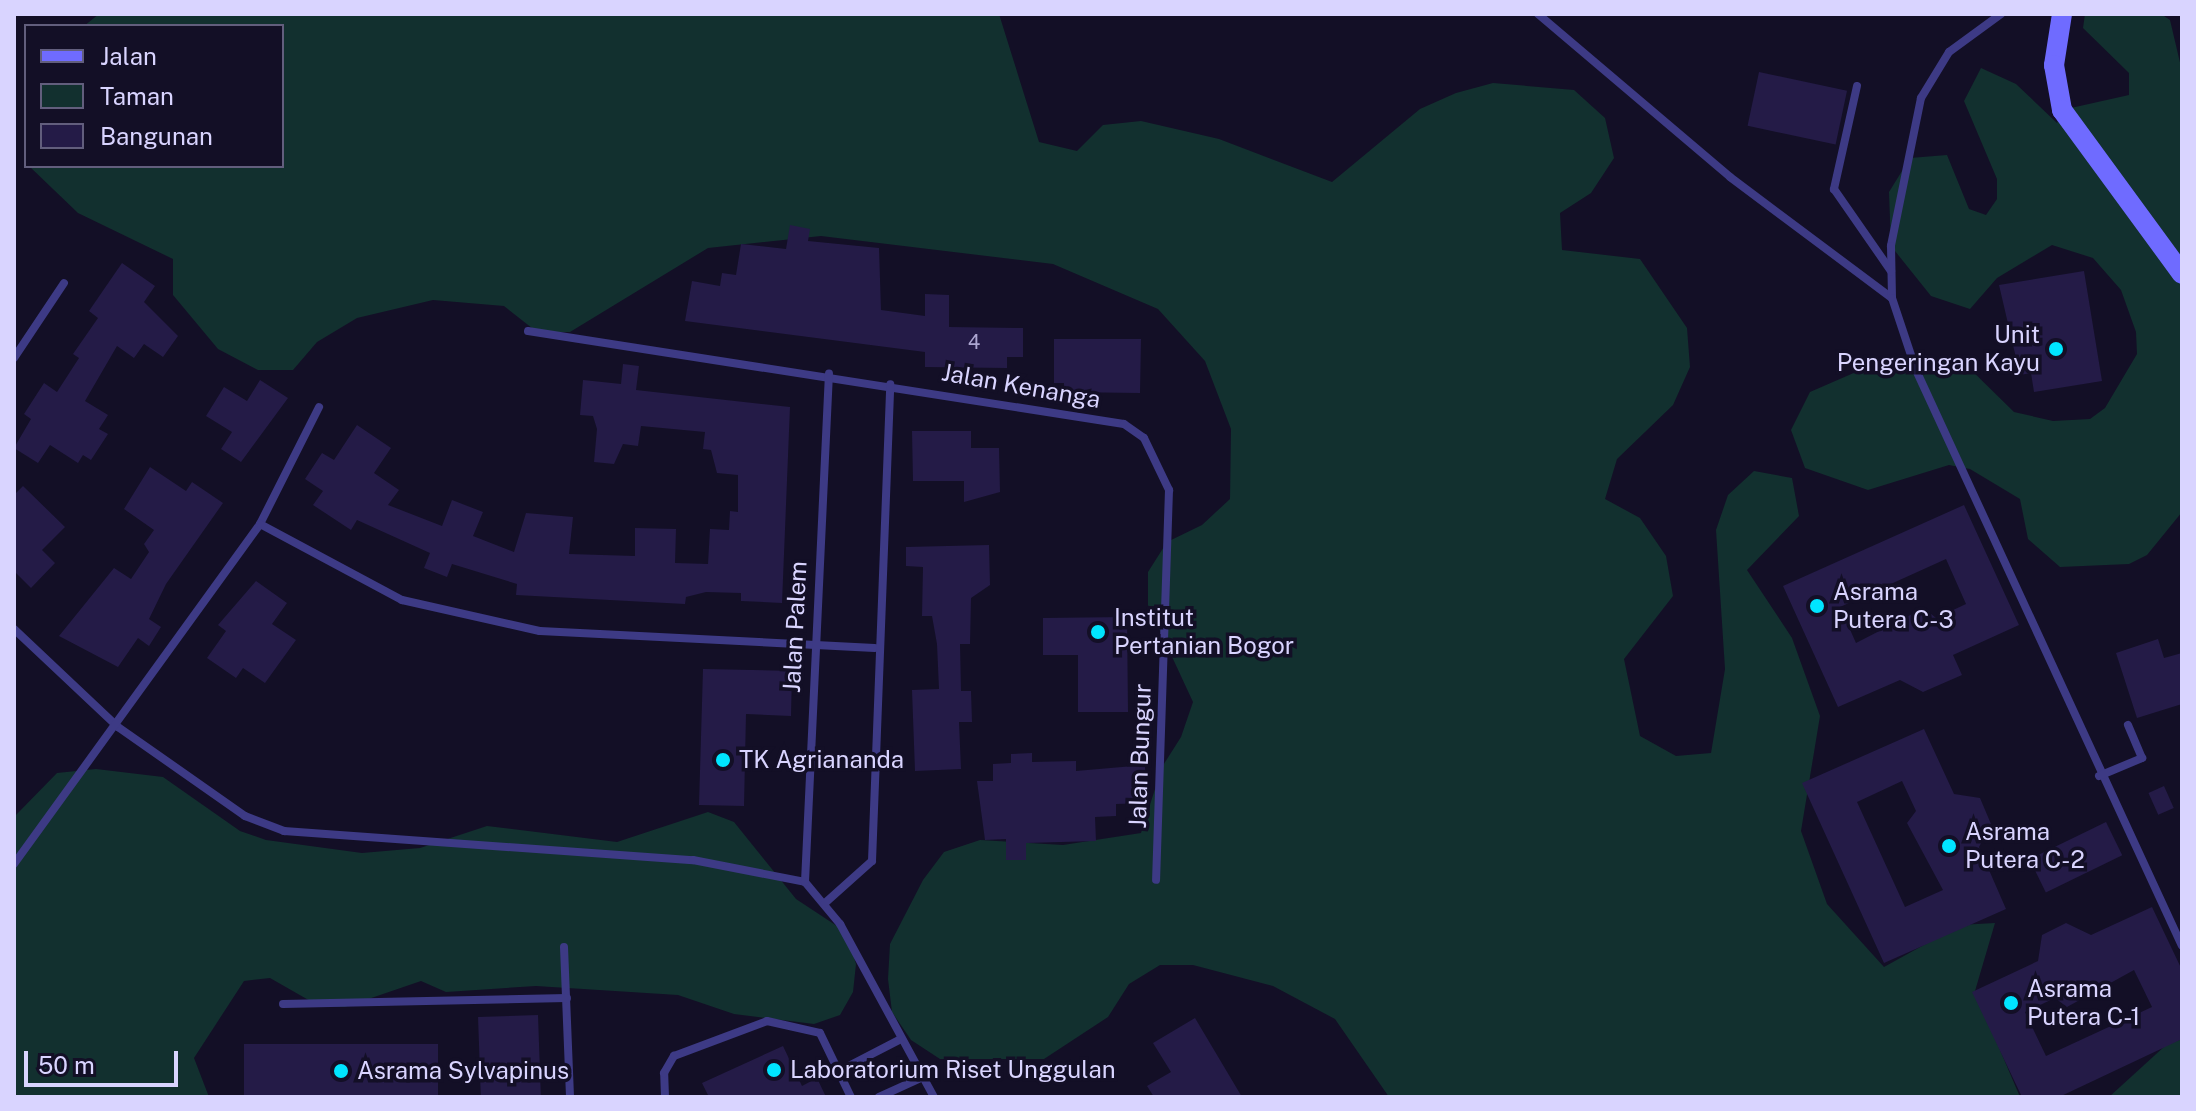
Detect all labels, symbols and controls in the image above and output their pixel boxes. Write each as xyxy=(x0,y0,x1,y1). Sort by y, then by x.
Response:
legend xyxy=(24,24,284,168)
text: Jalan xyxy=(100,42,157,70)
text: Taman xyxy=(100,82,174,110)
text: Bangunan xyxy=(100,122,213,150)
place label: Unit Pengeringan Kayu xyxy=(1837,321,2040,377)
house number: 4 xyxy=(968,330,980,354)
marker: Unit Pengeringan Kayu xyxy=(2047,340,2065,358)
street label: Jalan Kenanga xyxy=(939,358,1103,414)
street label: Jalan Palem xyxy=(777,560,813,694)
place label: Asrama Putera C-3 xyxy=(1833,578,1953,634)
marker: Asrama Putera C-3 xyxy=(1808,597,1826,615)
place label: Institut Pertanian Bogor xyxy=(1114,604,1294,660)
marker: Institut Pertanian Bogor xyxy=(1089,623,1107,641)
street label: Jalan Bungur xyxy=(1123,683,1157,829)
place label: TK Agriananda xyxy=(739,746,904,774)
marker: TK Agriananda xyxy=(714,751,732,769)
place label: Asrama Putera C-2 xyxy=(1965,818,2085,874)
marker: Asrama Putera C-2 xyxy=(1940,837,1958,855)
place label: Asrama Putera C-1 xyxy=(2027,975,2140,1031)
marker: Asrama Putera C-1 xyxy=(2002,994,2020,1012)
scale bar xyxy=(28,1035,182,1085)
text: 50 m xyxy=(38,1051,95,1079)
place label: Laboratorium Riset Unggulan xyxy=(790,1056,1116,1084)
place label: Asrama Sylvapinus xyxy=(357,1057,569,1085)
marker: Laboratorium Riset Unggulan xyxy=(765,1061,783,1079)
marker: Asrama Sylvapinus xyxy=(332,1062,350,1080)

